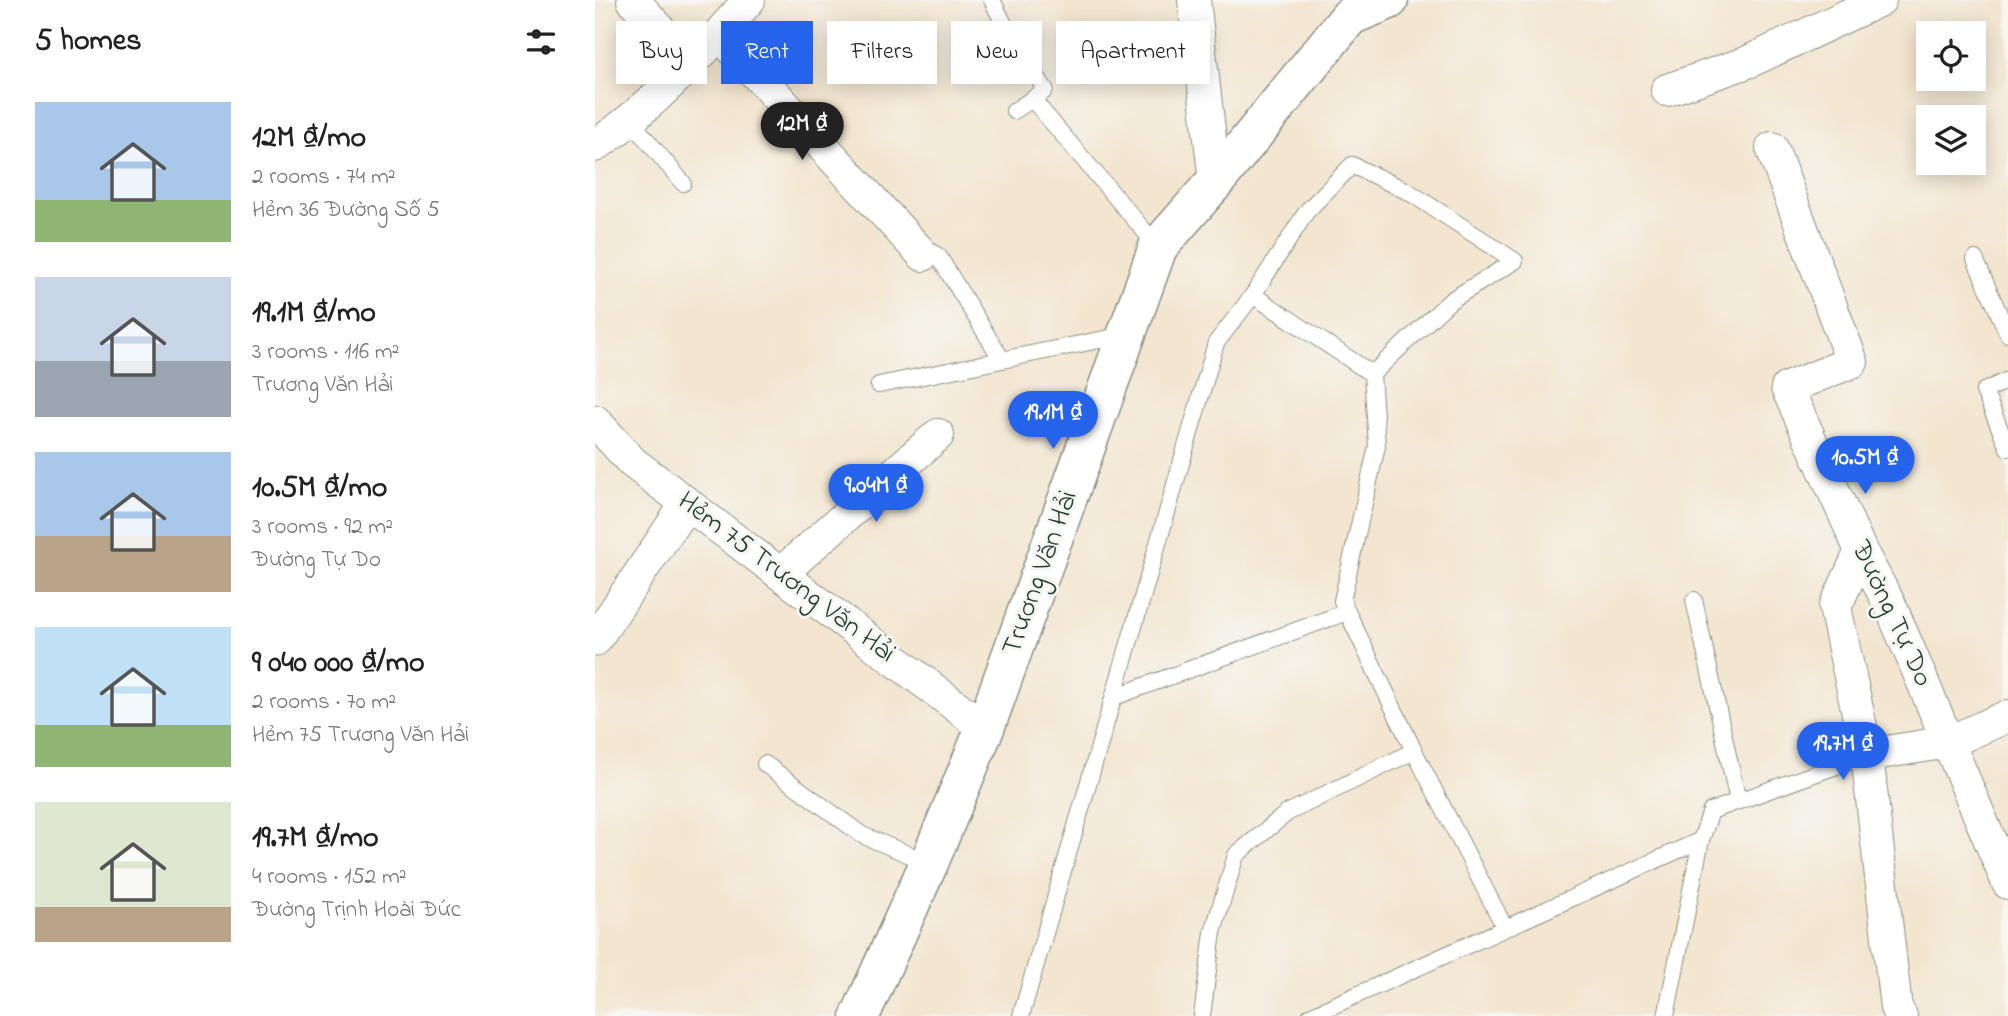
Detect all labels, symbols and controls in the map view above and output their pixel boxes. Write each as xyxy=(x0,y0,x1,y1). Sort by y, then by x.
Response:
text: 5 homes xyxy=(35,20,142,64)
chip: Buy xyxy=(616,21,707,84)
chip: Rent xyxy=(721,21,813,84)
chip: Filters xyxy=(827,21,937,84)
chip: New xyxy=(951,21,1042,84)
chip: Apartment xyxy=(1056,21,1210,84)
map controls xyxy=(1916,21,1986,175)
button: locate xyxy=(1916,21,1986,91)
icon: filters xyxy=(522,23,560,61)
pin: 12M ₫ xyxy=(753,102,851,162)
button: layers xyxy=(1916,105,1986,175)
text: 12M ₫ xyxy=(777,108,827,141)
text: 12M ₫/mo xyxy=(252,117,366,161)
icon: home xyxy=(91,130,175,214)
text: 2 rooms · 74 m² xyxy=(252,161,396,194)
text: Hẻm 36 Đường Số 5 xyxy=(252,194,440,227)
text: 19.1M ₫/mo xyxy=(252,292,376,336)
icon: home xyxy=(91,305,175,389)
text: 3 rooms · 116 m² xyxy=(252,336,399,369)
text: Trương Văn Hải xyxy=(252,369,393,402)
pin: 19.1M ₫ xyxy=(988,392,1118,451)
text: 19.1M ₫ xyxy=(1024,397,1082,430)
pin: 10.5M ₫ xyxy=(1800,436,1930,496)
text: 10.5M ₫ xyxy=(1832,442,1898,475)
pin: 9.04M ₫ xyxy=(811,464,941,524)
text: 10.5M ₫/mo xyxy=(252,467,387,511)
text: 9.04M ₫ xyxy=(845,470,907,503)
icon: home xyxy=(91,480,175,564)
street label: Hẻm 75 Trương Văn Hải xyxy=(668,482,904,674)
street label: Trương Văn Hải xyxy=(992,485,1090,661)
text: 3 rooms · 92 m² xyxy=(252,511,393,544)
street label: Đường Tự Do xyxy=(1839,533,1943,694)
text: Đường Tự Do xyxy=(252,544,381,577)
text: 9 040 000 ₫/mo xyxy=(252,642,425,686)
icon: home xyxy=(91,655,175,739)
text: 2 rooms · 70 m² xyxy=(252,686,396,719)
text: Hẻm 75 Trương Văn Hải xyxy=(252,719,469,752)
pin: 19.7M ₫ xyxy=(1778,722,1908,782)
text: 19.7M ₫ xyxy=(1813,728,1873,761)
text: 19.7M ₫/mo xyxy=(252,817,379,861)
icon: home xyxy=(91,830,175,914)
text: 4 rooms · 152 m² xyxy=(252,861,407,894)
text: Đường Trịnh Hoài Đức xyxy=(252,894,461,927)

